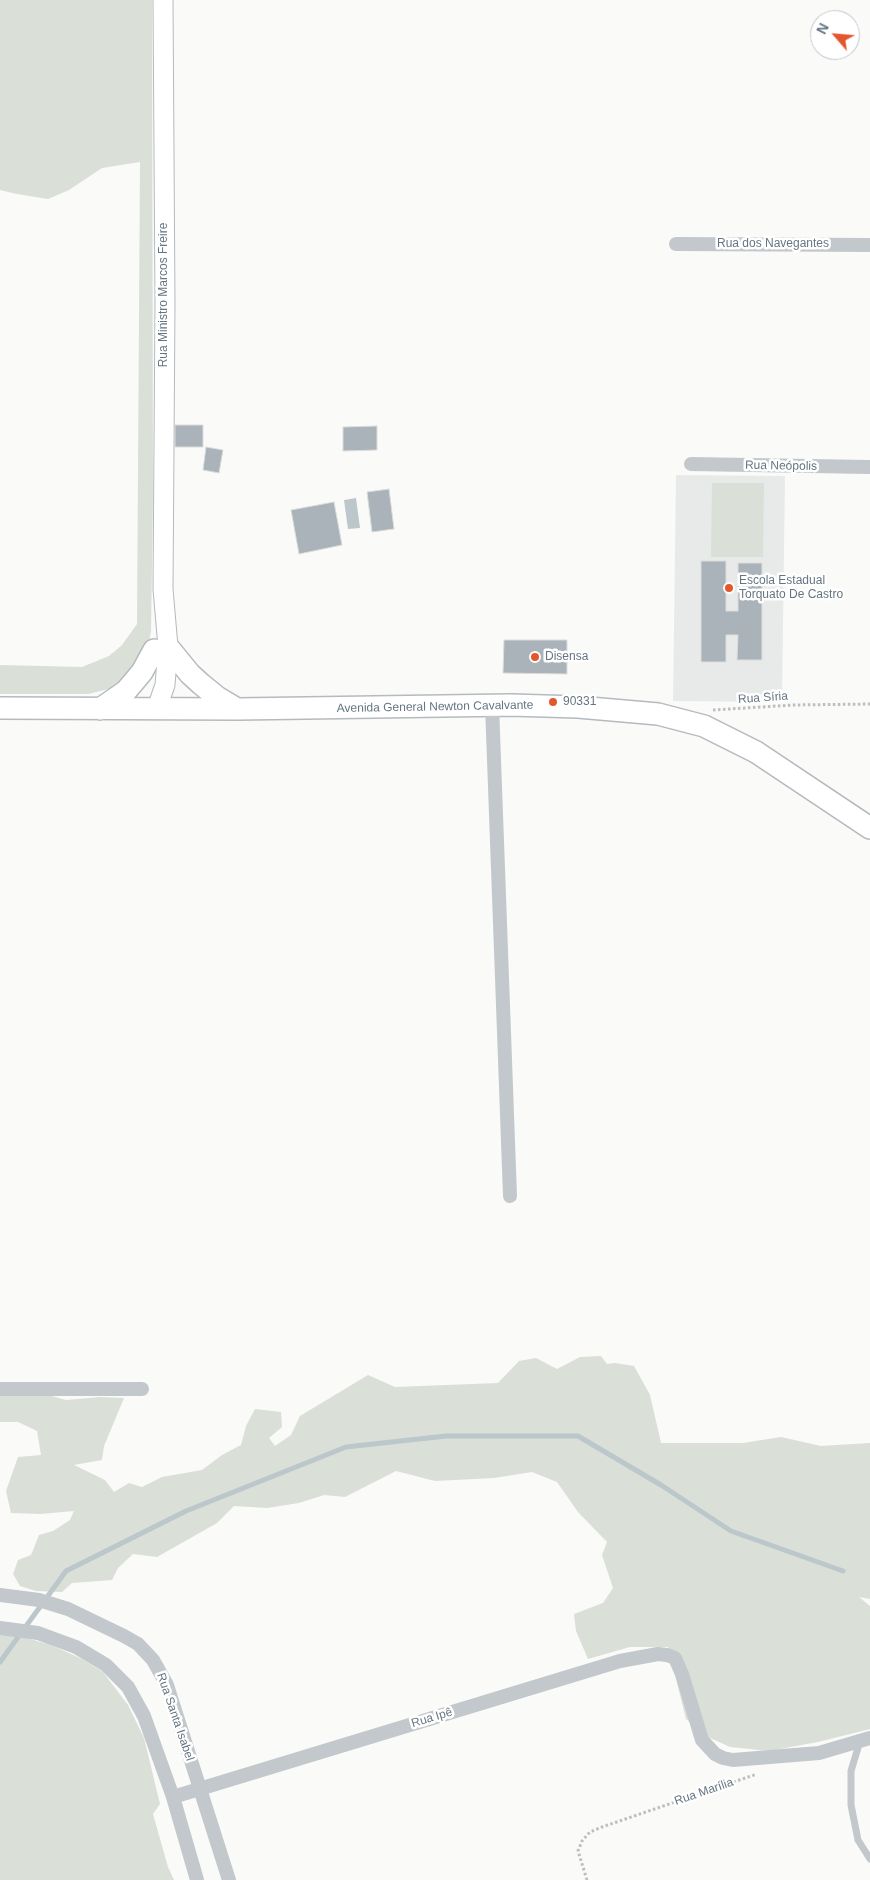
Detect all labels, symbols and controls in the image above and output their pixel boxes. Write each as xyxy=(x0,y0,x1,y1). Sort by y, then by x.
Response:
north arrow xyxy=(810,10,860,60)
text: N xyxy=(813,21,832,37)
street label: Rua Ministro Marcos Freire xyxy=(157,223,171,367)
street label: Rua dos Navegantes xyxy=(717,237,829,251)
street label: Rua Neópolis xyxy=(745,458,817,474)
place label: Escola Estadual Torquato De Castro xyxy=(739,574,843,602)
marker: Escola Estadual Torquato De Castro xyxy=(723,582,735,594)
place label: Disensa xyxy=(545,650,588,664)
marker: Disensa xyxy=(529,651,541,663)
street label: Rua Síria xyxy=(738,689,788,707)
place label: 90331 xyxy=(563,695,596,709)
marker: 90331 xyxy=(547,696,559,708)
street label: Avenida General Newton Cavalvante xyxy=(337,698,533,716)
street label: Rua Santa Isabel xyxy=(153,1671,197,1763)
street label: Rua Ipê xyxy=(410,1705,454,1731)
street label: Rua Marília xyxy=(673,1775,735,1809)

